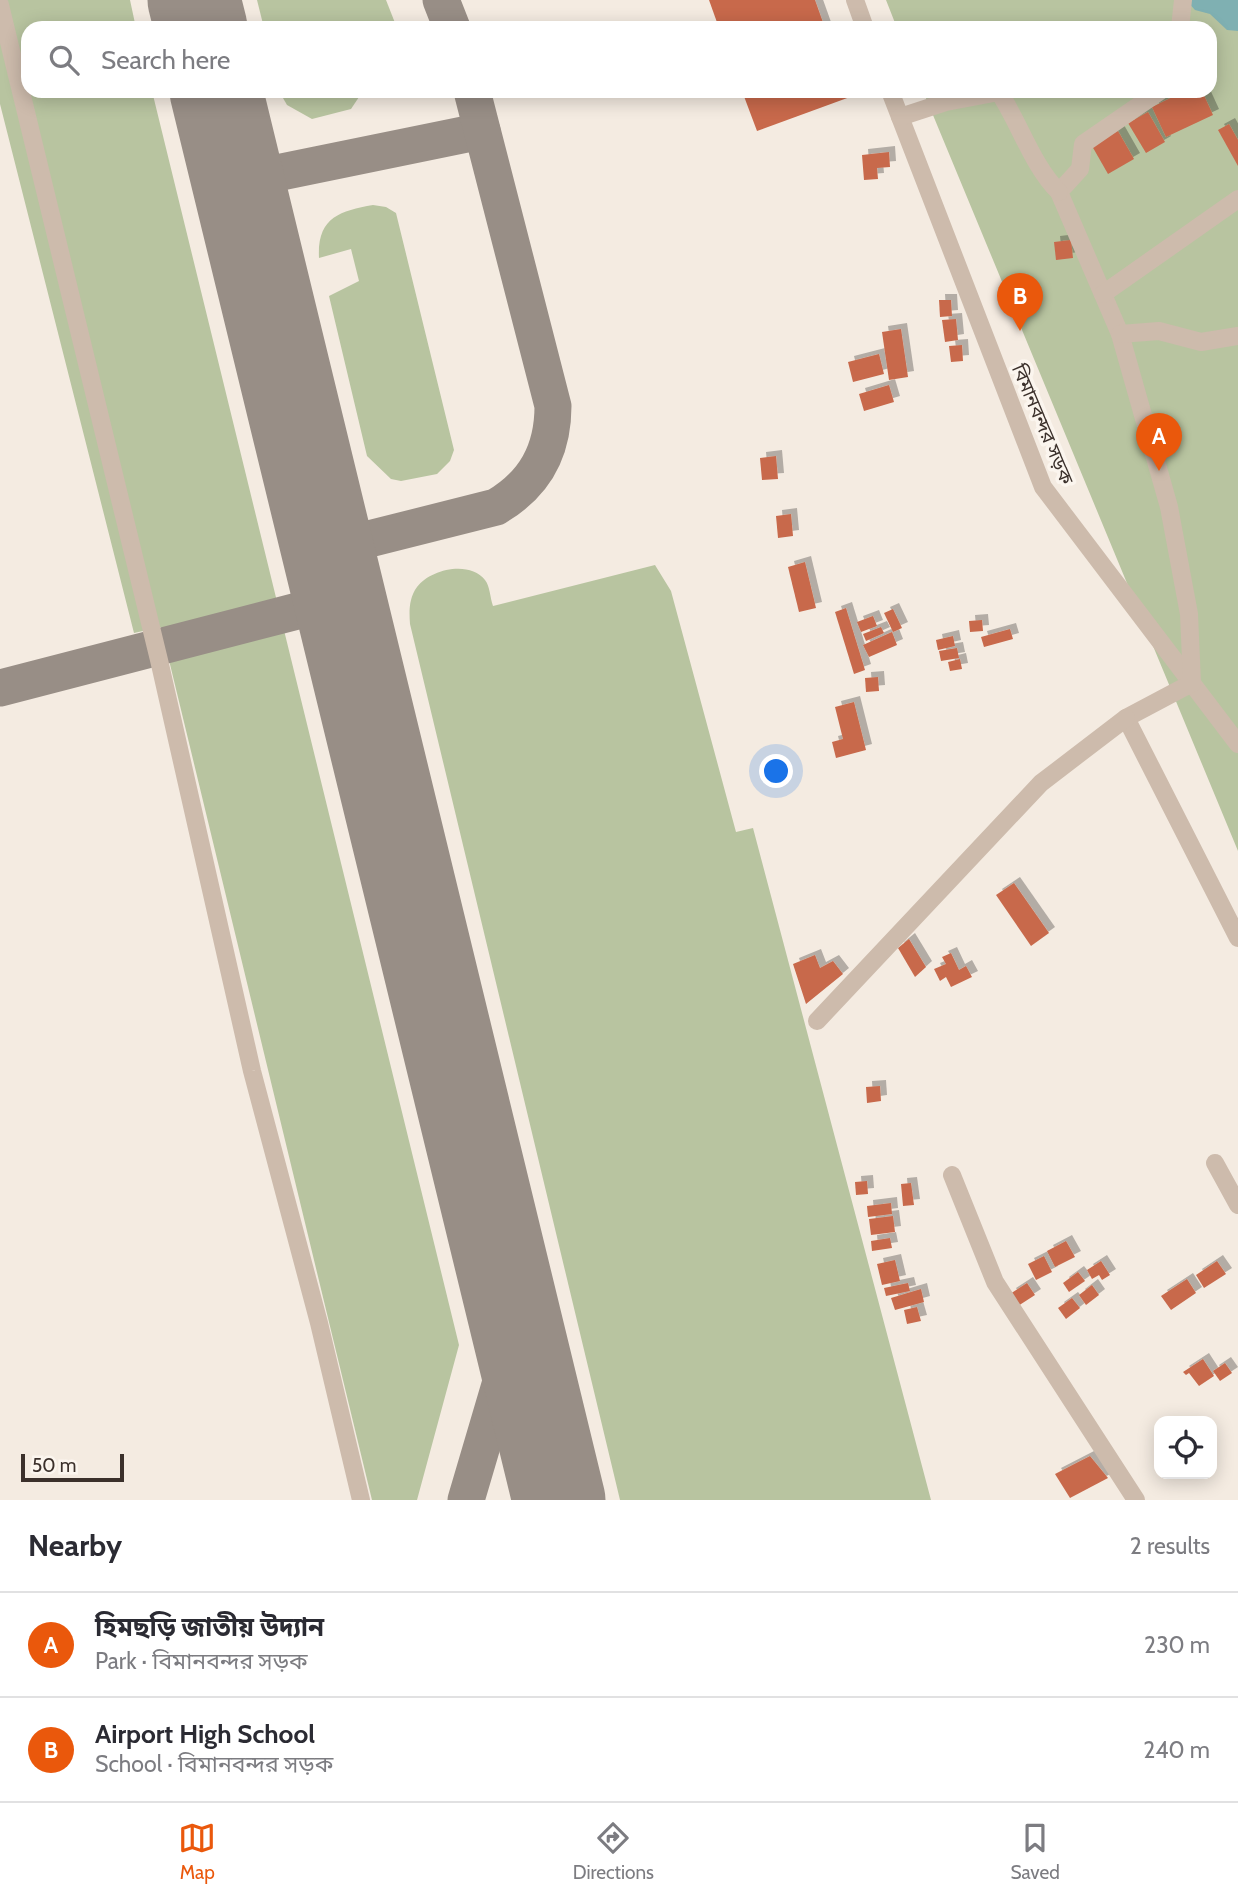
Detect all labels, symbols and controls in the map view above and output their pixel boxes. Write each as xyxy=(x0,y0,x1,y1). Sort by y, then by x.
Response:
search box xyxy=(21,21,1217,98)
icon: search xyxy=(45,41,83,79)
text: Search here xyxy=(101,44,230,76)
pin: B xyxy=(997,273,1043,331)
street label: বিমানবন্দর সড়ক xyxy=(1006,360,1078,488)
pin: A xyxy=(1136,413,1182,471)
your location xyxy=(759,754,793,788)
map controls xyxy=(1154,1416,1217,1479)
button: locate xyxy=(1154,1416,1217,1479)
scale bar xyxy=(21,1451,124,1483)
text: 50 m xyxy=(32,1454,76,1477)
text: Nearby xyxy=(28,1527,122,1564)
text: 2 results xyxy=(1130,1532,1210,1560)
text: হিমছড়ি জাতীয় উদ্যান xyxy=(95,1611,324,1643)
text: A xyxy=(44,1631,58,1659)
text: 230 m xyxy=(1144,1631,1210,1659)
text: Park · বিমানবন্দর সড়ক xyxy=(95,1647,308,1675)
text: Airport High School xyxy=(95,1718,315,1750)
text: B xyxy=(44,1736,58,1764)
text: 240 m xyxy=(1143,1736,1210,1764)
text: School · বিমানবন্দর সড়ক xyxy=(95,1750,333,1778)
tab: Map xyxy=(178,1819,216,1884)
tab: Directions xyxy=(573,1819,654,1884)
tab: Saved xyxy=(1010,1819,1060,1884)

